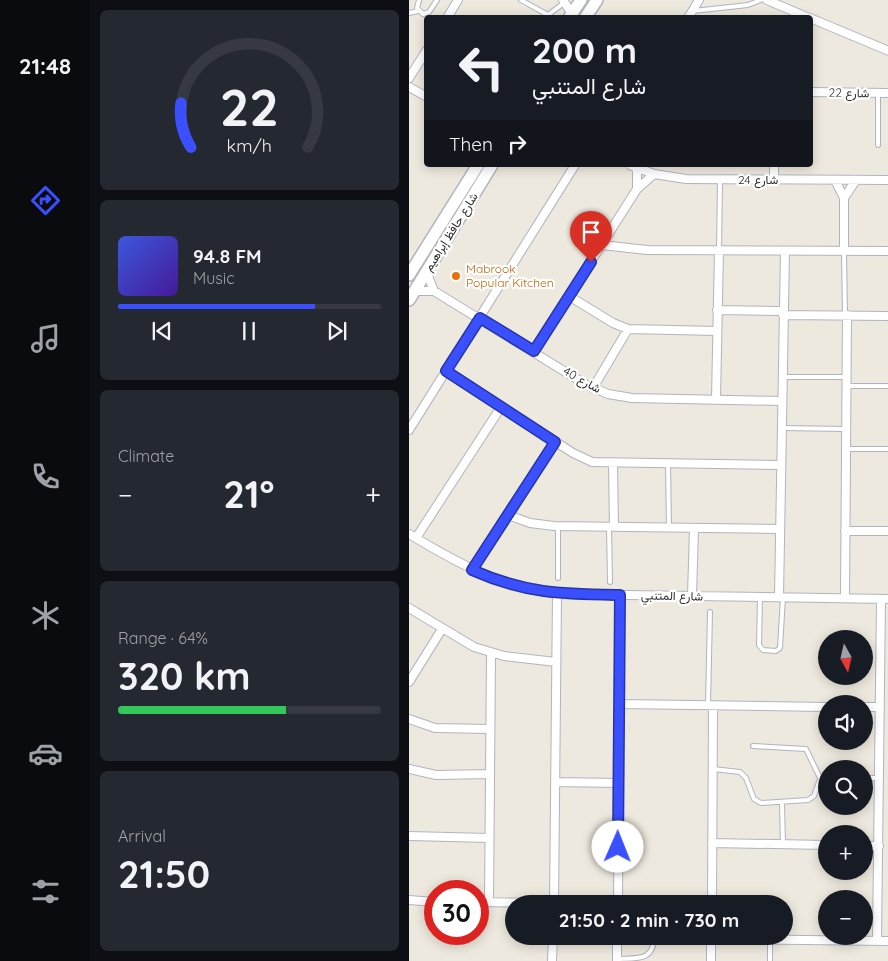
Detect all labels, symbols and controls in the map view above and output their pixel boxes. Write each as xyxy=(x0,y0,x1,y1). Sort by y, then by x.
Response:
text: 200 m xyxy=(532,28,637,72)
icon: left xyxy=(449,35,514,100)
text: 21:48 xyxy=(19,52,71,80)
text: شارع المتنبي xyxy=(532,72,646,100)
text: 22 xyxy=(220,74,279,139)
street label: شارع 22 xyxy=(828,85,869,102)
icon: right xyxy=(503,130,531,158)
text: Then xyxy=(449,132,493,156)
text: km/h xyxy=(227,134,272,156)
street label: شارع 24 xyxy=(738,172,778,189)
icon: directions xyxy=(28,183,63,218)
street label: شارع حافظ إبراهيم xyxy=(420,190,482,275)
pin xyxy=(570,211,612,262)
icon: arrive xyxy=(577,218,605,246)
text: 94.8 FM xyxy=(193,244,262,268)
place label: Mabrook Popular Kitchen xyxy=(466,261,554,290)
text: Music xyxy=(193,268,235,288)
marker: Mabrook Popular Kitchen xyxy=(450,270,462,282)
icon: previous xyxy=(148,317,176,345)
icon: pause xyxy=(235,317,263,345)
icon: next xyxy=(323,317,351,345)
icon: music xyxy=(28,321,63,356)
street label: شارع 40 xyxy=(560,363,604,398)
text: Climate xyxy=(118,446,174,466)
icon: phone xyxy=(28,459,63,494)
text: 21° xyxy=(223,470,275,518)
text: − xyxy=(118,477,133,512)
text: + xyxy=(365,477,381,512)
street label: شارع المتنبي xyxy=(641,587,703,607)
icon: climate xyxy=(28,598,63,633)
text: Range · 64% xyxy=(118,628,208,648)
north arrow xyxy=(818,630,873,685)
map controls xyxy=(818,630,873,945)
text: 320 km xyxy=(118,652,251,700)
button: sound xyxy=(818,695,873,750)
icon: car xyxy=(28,736,63,771)
button: search xyxy=(818,760,873,815)
position arrow xyxy=(591,820,643,872)
button: + xyxy=(818,825,873,880)
text: Arrival xyxy=(118,826,166,846)
text: 21:50 xyxy=(118,850,210,898)
icon: filters xyxy=(28,874,63,909)
speed limit sign: 30 xyxy=(424,880,489,945)
button: − xyxy=(818,890,873,945)
text: 21:50 · 2 min · 730 m xyxy=(559,908,739,932)

